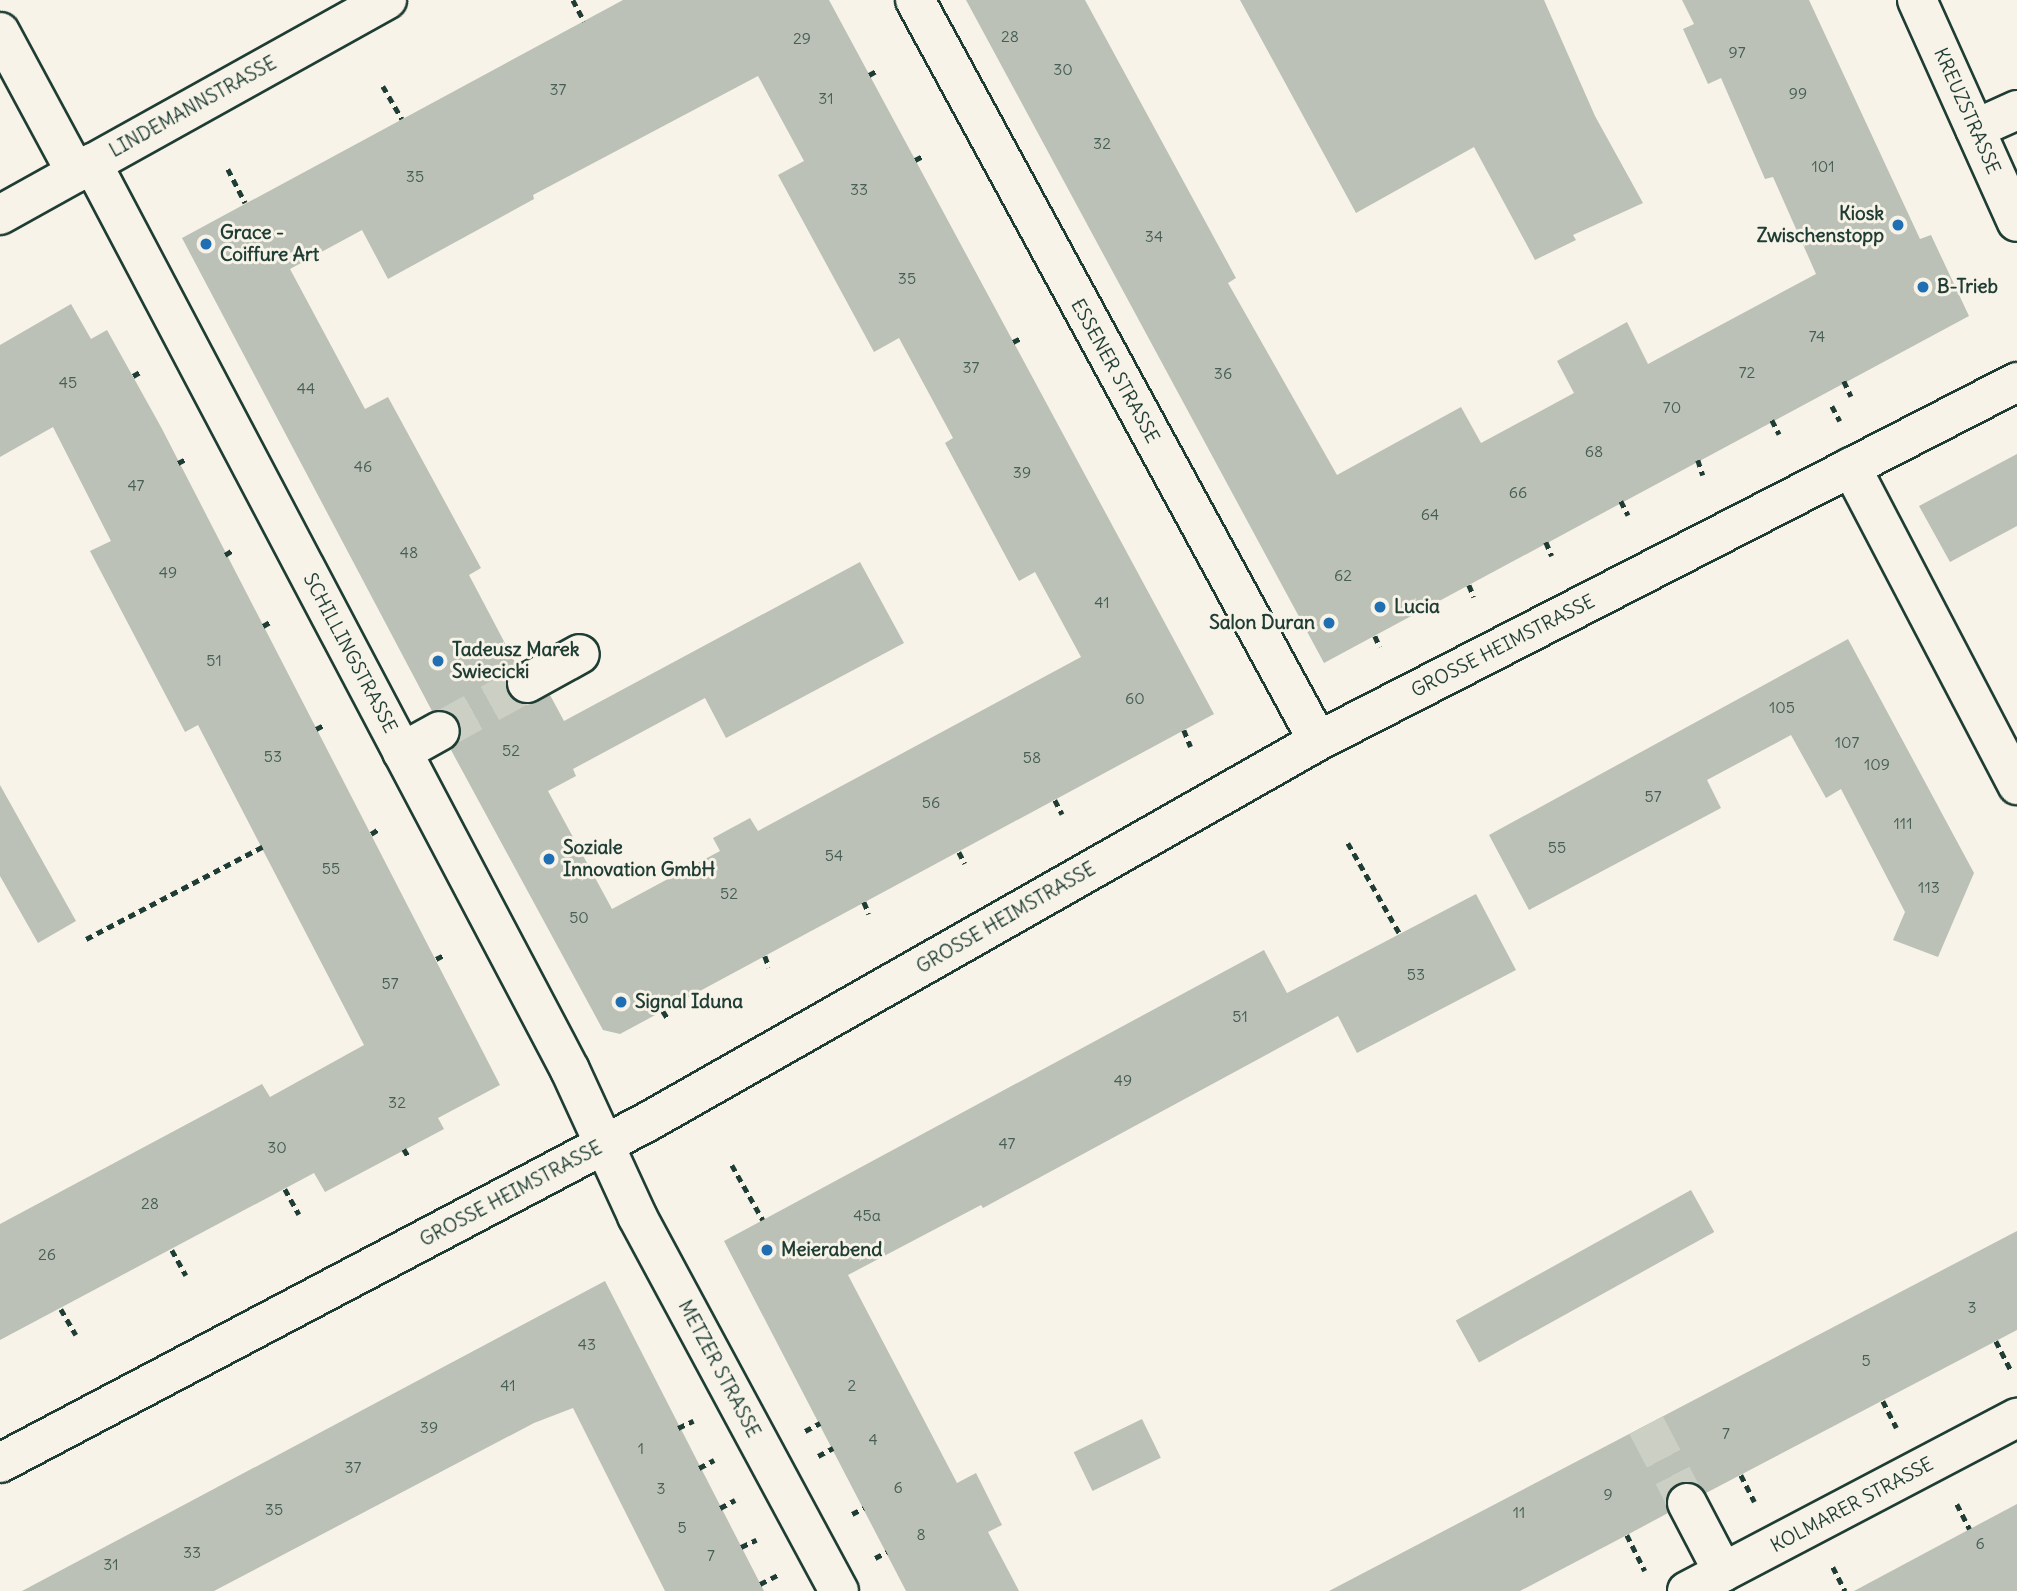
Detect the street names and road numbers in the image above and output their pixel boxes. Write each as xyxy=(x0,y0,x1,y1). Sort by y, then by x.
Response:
street label: KREUZSTRASSE xyxy=(1929,44,2005,178)
street label: LINDEMANNSTRASSE xyxy=(106,52,280,162)
street label: ESSENER STRASSE xyxy=(1066,295,1164,447)
street label: SCHILLINGSTRASSE xyxy=(298,569,402,737)
street label: GROSSE HEIMSTRASSE xyxy=(1407,590,1599,702)
street label: GROSSE HEIMSTRASSE xyxy=(912,857,1100,979)
street label: GROSSE HEIMSTRASSE xyxy=(416,1136,606,1252)
street label: METZER STRASSE xyxy=(673,1296,765,1442)
street label: KOLMARER STRASSE xyxy=(1767,1452,1937,1558)

